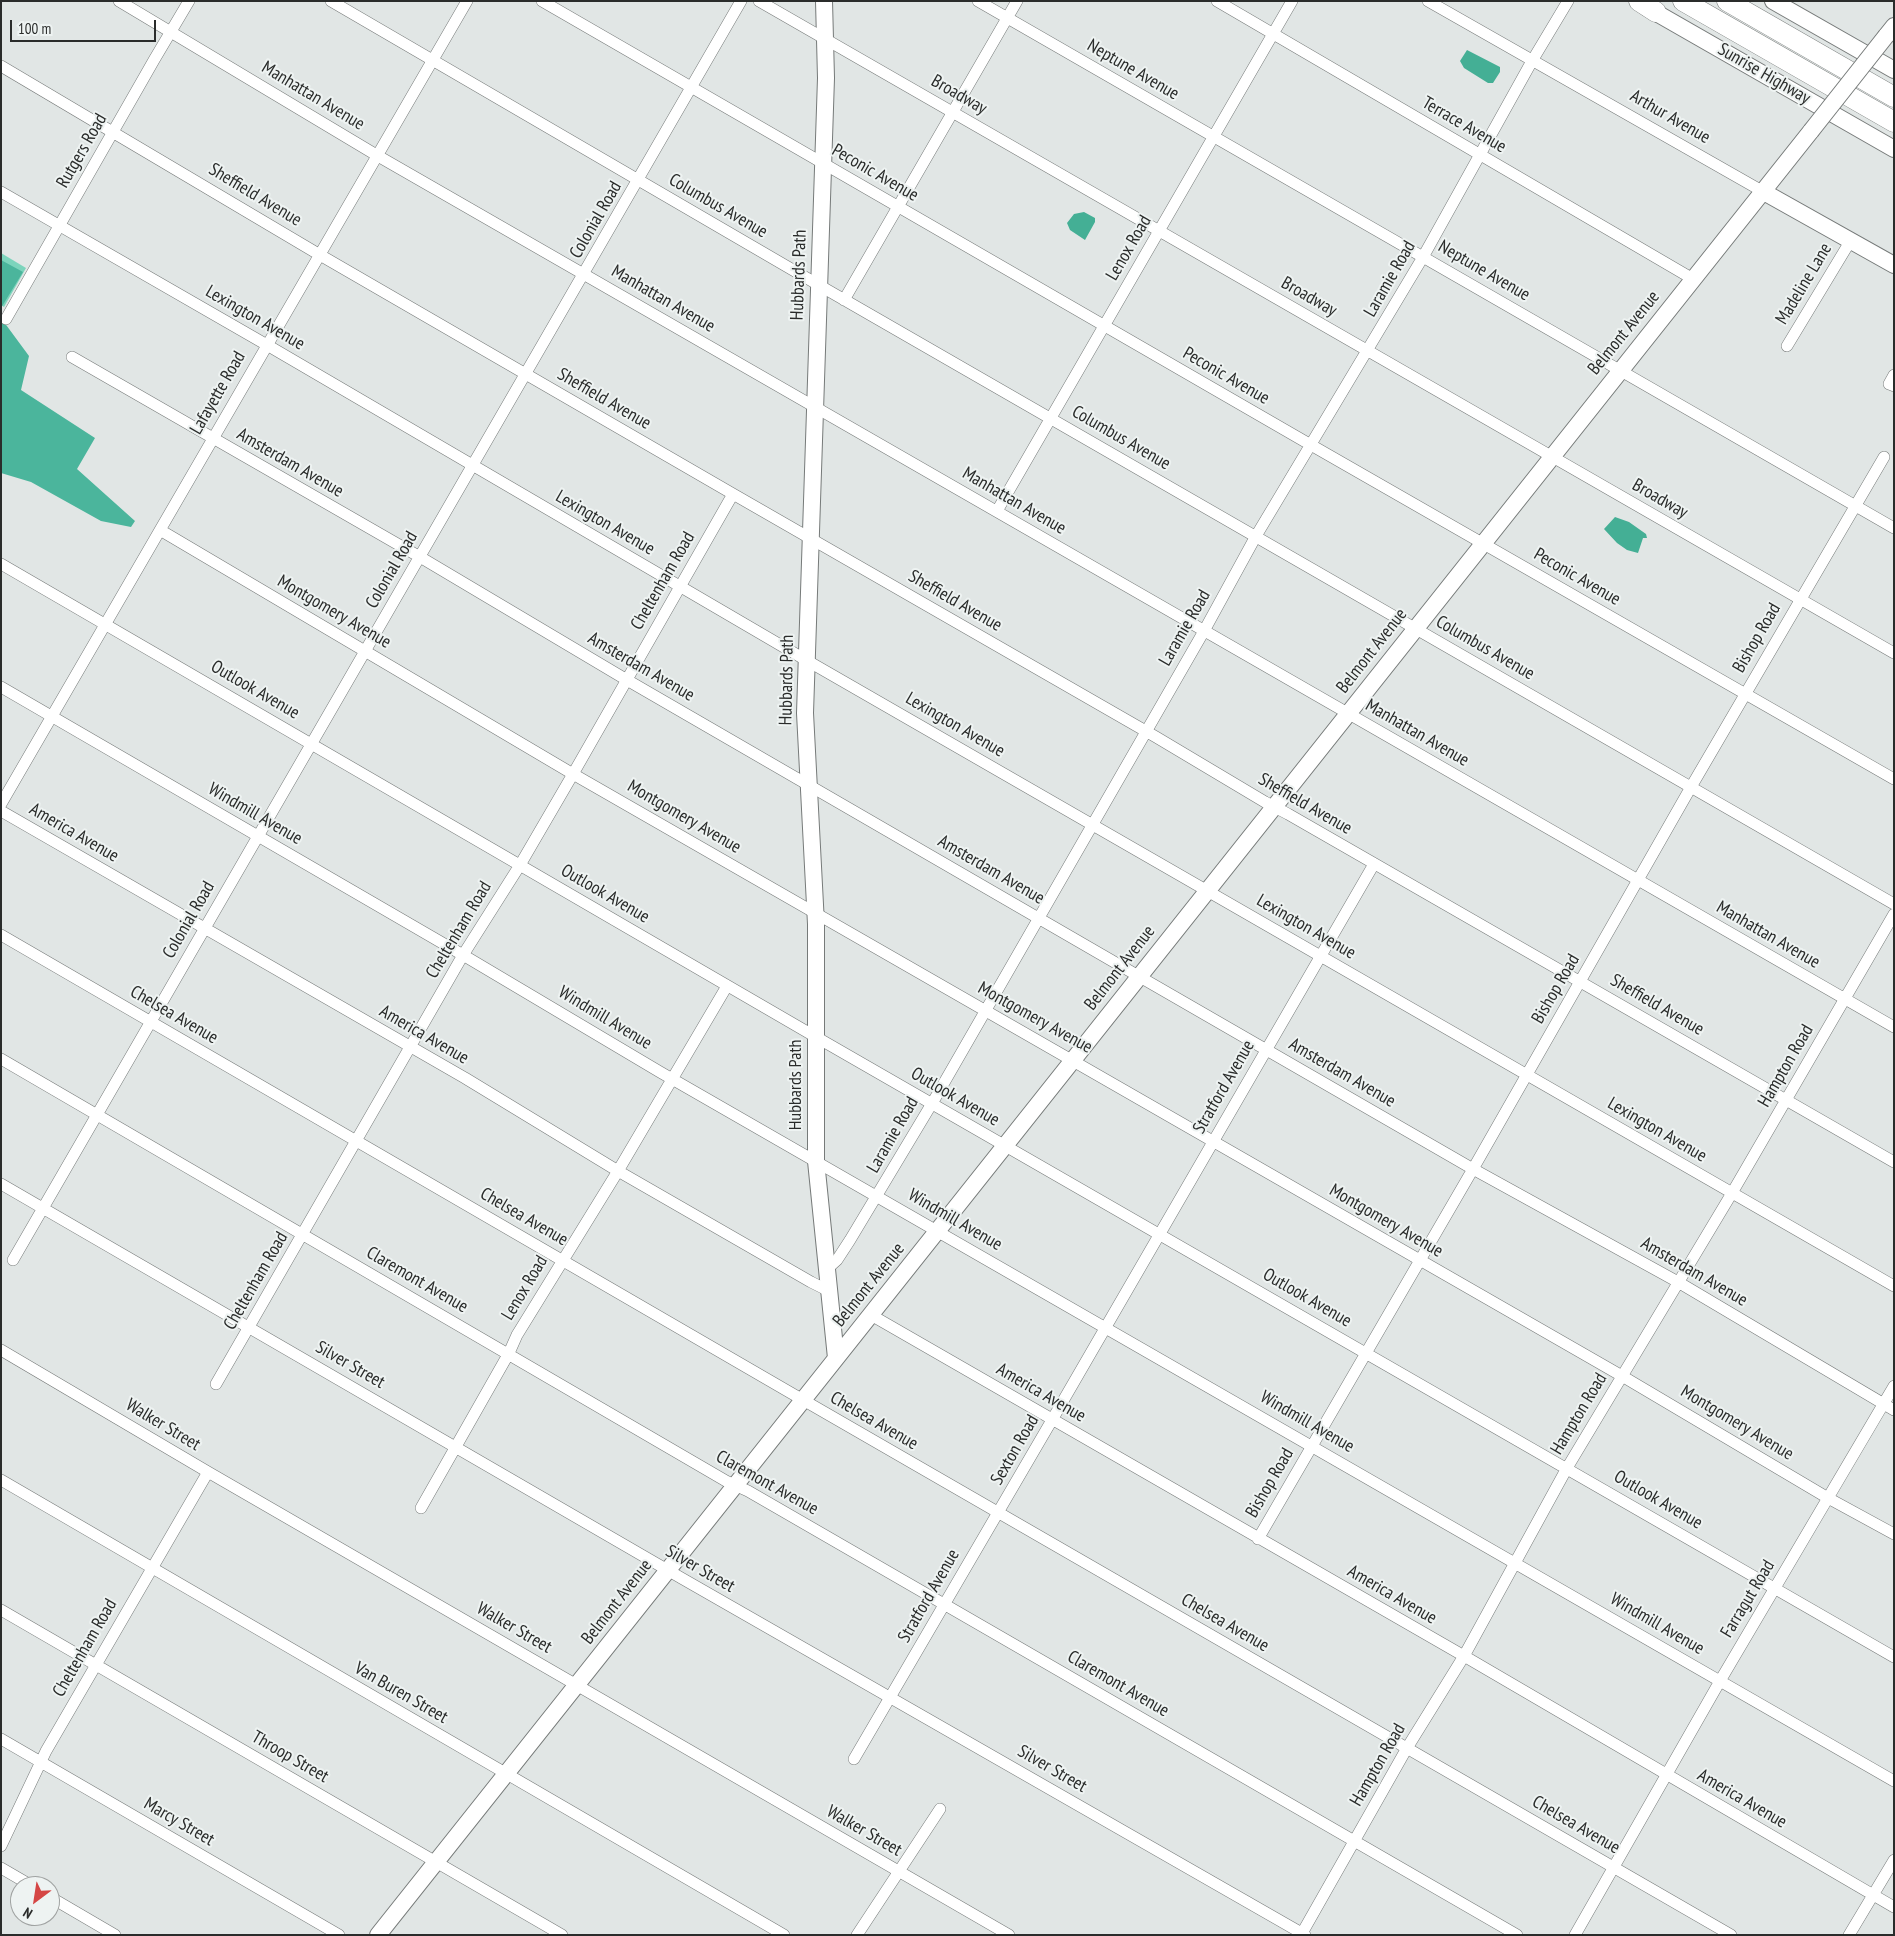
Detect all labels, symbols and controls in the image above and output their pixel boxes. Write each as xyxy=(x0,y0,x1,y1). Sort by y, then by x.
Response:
scale bar xyxy=(12,10,159,42)
text: 100 m xyxy=(18,19,51,38)
street label: Neptune Avenue xyxy=(1083,35,1183,105)
street label: Sunrise Highway xyxy=(1714,39,1814,109)
street label: Manhattan Avenue xyxy=(258,57,368,135)
street label: Broadway xyxy=(927,70,991,120)
street label: Arthur Avenue xyxy=(1626,85,1714,149)
street label: Terrace Avenue xyxy=(1418,92,1510,158)
street label: Rutgers Road xyxy=(52,110,112,192)
street label: Peconic Avenue xyxy=(828,140,922,206)
street label: Sheffield Avenue xyxy=(205,159,305,231)
street label: Columbus Avenue xyxy=(665,169,771,243)
street label: Colonial Road xyxy=(565,178,627,262)
street label: Lenox Road xyxy=(1102,212,1156,284)
street label: Hubbards Path xyxy=(787,229,811,321)
street label: Neptune Avenue xyxy=(1434,236,1534,306)
street label: Laramie Road xyxy=(1360,237,1420,321)
street label: Madeline Lane xyxy=(1771,239,1837,329)
street label: Manhattan Avenue xyxy=(607,261,719,337)
street label: Broadway xyxy=(1277,272,1341,322)
street label: Lexington Avenue xyxy=(202,281,308,355)
street label: Belmont Avenue xyxy=(1584,287,1664,379)
street label: Peconic Avenue xyxy=(1179,343,1273,409)
street label: Lafayette Road xyxy=(186,348,250,438)
street label: Sheffield Avenue xyxy=(553,364,655,434)
street label: Columbus Avenue xyxy=(1068,401,1174,475)
street label: Amsterdam Avenue xyxy=(233,424,347,502)
street label: Manhattan Avenue xyxy=(958,463,1070,539)
street label: Broadway xyxy=(1628,474,1692,524)
street label: Lexington Avenue xyxy=(552,486,658,560)
street label: Colonial Road xyxy=(361,528,423,612)
street label: Cheltenham Road xyxy=(626,528,700,634)
street label: Peconic Avenue xyxy=(1530,544,1624,610)
street label: Sheffield Avenue xyxy=(904,566,1006,636)
street label: Montgomery Avenue xyxy=(273,571,395,653)
street label: Laramie Road xyxy=(1155,586,1215,670)
street label: Bishop Road xyxy=(1729,599,1785,677)
street label: Belmont Avenue xyxy=(1332,604,1412,698)
street label: Columbus Avenue xyxy=(1432,611,1538,685)
street label: Amsterdam Avenue xyxy=(584,628,698,706)
street label: Hubbards Path xyxy=(775,635,799,725)
street label: Outlook Avenue xyxy=(207,656,303,724)
street label: Lexington Avenue xyxy=(902,688,1008,762)
street label: Manhattan Avenue xyxy=(1361,695,1473,771)
street label: Sheffield Avenue xyxy=(1254,769,1356,839)
street label: Montgomery Avenue xyxy=(623,776,745,858)
street label: Windmill Avenue xyxy=(204,778,306,850)
street label: America Avenue xyxy=(26,799,122,867)
street label: Amsterdam Avenue xyxy=(934,831,1048,909)
street label: Outlook Avenue xyxy=(557,860,653,928)
street label: Colonial Road xyxy=(158,878,220,962)
street label: Cheltenham Road xyxy=(422,878,496,982)
street label: Lexington Avenue xyxy=(1253,890,1359,964)
street label: Manhattan Avenue xyxy=(1712,897,1824,973)
street label: Belmont Avenue xyxy=(1080,921,1160,1015)
street label: Bishop Road xyxy=(1528,950,1584,1028)
street label: Sheffield Avenue xyxy=(1606,970,1708,1040)
street label: Montgomery Avenue xyxy=(974,978,1096,1058)
street label: Chelsea Avenue xyxy=(126,981,222,1049)
street label: Windmill Avenue xyxy=(554,982,656,1054)
street label: America Avenue xyxy=(376,1001,472,1069)
street label: Hampton Road xyxy=(1754,1021,1818,1111)
street label: Amsterdam Avenue xyxy=(1285,1034,1399,1112)
street label: Stratford Avenue xyxy=(1189,1037,1259,1137)
street label: Hubbards Path xyxy=(785,1040,807,1130)
street label: Outlook Avenue xyxy=(907,1063,1003,1131)
street label: Laramie Road xyxy=(863,1093,923,1177)
street label: Lexington Avenue xyxy=(1604,1093,1710,1167)
street label: Montgomery Avenue xyxy=(1325,1180,1447,1262)
street label: Chelsea Avenue xyxy=(476,1183,572,1251)
street label: Windmill Avenue xyxy=(904,1184,1006,1256)
street label: Cheltenham Road xyxy=(219,1228,293,1334)
street label: Amsterdam Avenue xyxy=(1637,1233,1751,1311)
street label: Belmont Avenue xyxy=(829,1239,909,1331)
street label: Claremont Avenue xyxy=(362,1242,472,1318)
street label: Lenox Road xyxy=(497,1252,553,1324)
street label: Outlook Avenue xyxy=(1259,1264,1355,1332)
street label: Silver Street xyxy=(312,1337,388,1393)
street label: America Avenue xyxy=(993,1359,1089,1427)
street label: Hampton Road xyxy=(1546,1369,1612,1459)
street label: Montgomery Avenue xyxy=(1677,1381,1797,1465)
street label: Windmill Avenue xyxy=(1256,1386,1358,1458)
street label: Chelsea Avenue xyxy=(826,1387,922,1455)
street label: Walker Street xyxy=(122,1394,204,1456)
street label: Sexton Road xyxy=(986,1411,1044,1489)
street label: Bishop Road xyxy=(1242,1444,1298,1522)
street label: Claremont Avenue xyxy=(712,1446,822,1520)
street label: Outlook Avenue xyxy=(1610,1466,1706,1534)
street label: Silver Street xyxy=(662,1541,738,1597)
street label: Stratford Avenue xyxy=(894,1546,964,1646)
street label: Belmont Avenue xyxy=(577,1555,657,1649)
street label: Farragut Road xyxy=(1716,1556,1780,1642)
street label: America Avenue xyxy=(1344,1561,1440,1629)
street label: Windmill Avenue xyxy=(1606,1588,1708,1660)
street label: Chelsea Avenue xyxy=(1177,1589,1273,1657)
street label: Cheltenham Road xyxy=(48,1595,122,1701)
street label: Walker Street xyxy=(473,1598,555,1658)
street label: Claremont Avenue xyxy=(1063,1646,1173,1722)
street label: Van Buren Street xyxy=(351,1658,451,1728)
street label: Hampton Road xyxy=(1346,1720,1410,1810)
street label: Throop Street xyxy=(248,1726,332,1788)
street label: Silver Street xyxy=(1014,1741,1090,1797)
street label: America Avenue xyxy=(1694,1765,1790,1833)
street label: Chelsea Avenue xyxy=(1528,1791,1624,1859)
street label: Marcy Street xyxy=(140,1793,218,1851)
street label: Walker Street xyxy=(823,1801,905,1861)
north arrow xyxy=(10,1876,60,1926)
text: N xyxy=(20,1903,36,1923)

